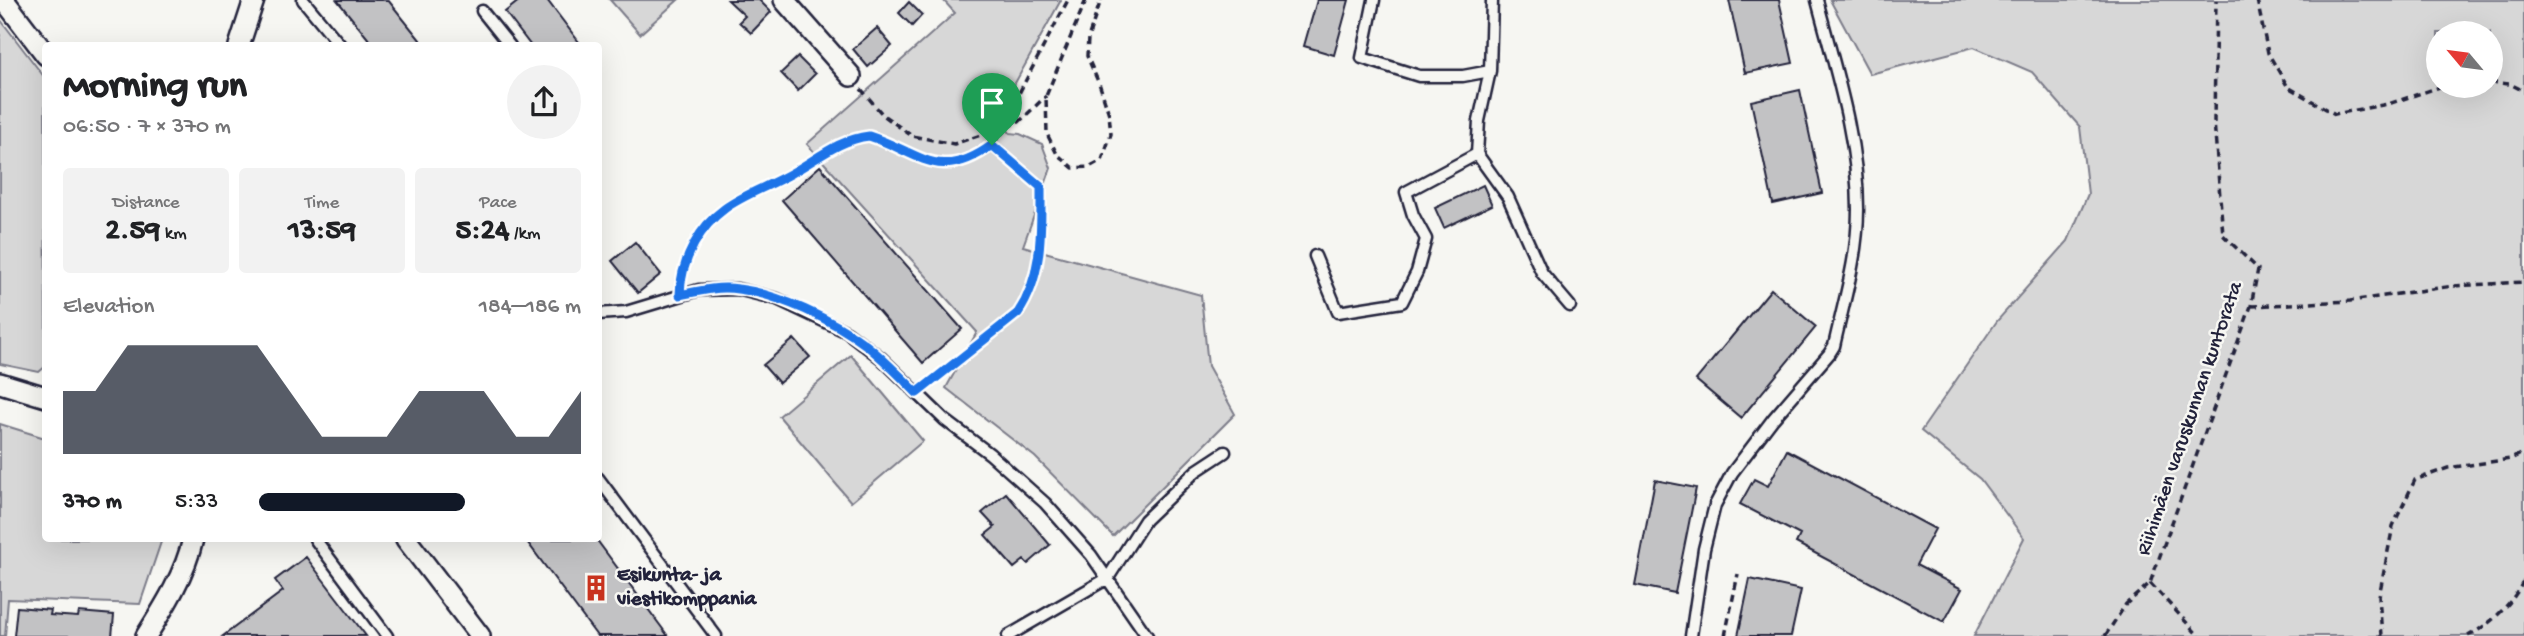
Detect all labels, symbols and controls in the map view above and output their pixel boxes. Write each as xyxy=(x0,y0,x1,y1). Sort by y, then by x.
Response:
north arrow xyxy=(2426,21,2502,98)
map controls xyxy=(2426,21,2503,98)
button: share xyxy=(507,65,581,139)
text: Morning run xyxy=(63,66,247,110)
pin xyxy=(962,73,1022,145)
icon: arrive xyxy=(973,84,1011,122)
text: 06:50 · 7 × 370 m xyxy=(63,114,231,141)
text: Distance xyxy=(112,192,180,215)
text: Time xyxy=(305,192,339,215)
text: Pace xyxy=(479,192,517,215)
text: 2.59 xyxy=(105,215,160,250)
text: 13:59 xyxy=(288,215,356,250)
text: 5:24 xyxy=(455,215,510,250)
text: km xyxy=(160,223,187,246)
text: /km xyxy=(510,223,541,246)
street label: Riihimäen varuskunnan kuntorata xyxy=(2132,278,2250,559)
text: Elevation xyxy=(63,294,154,321)
text: 184–186 m xyxy=(479,294,581,321)
text: 370 m xyxy=(63,489,122,516)
text: 5:33 xyxy=(175,489,218,516)
place label: Esikunta- ja viestikomppania xyxy=(616,564,758,613)
building icon: Esikunta- ja viestikomppania xyxy=(581,573,611,603)

